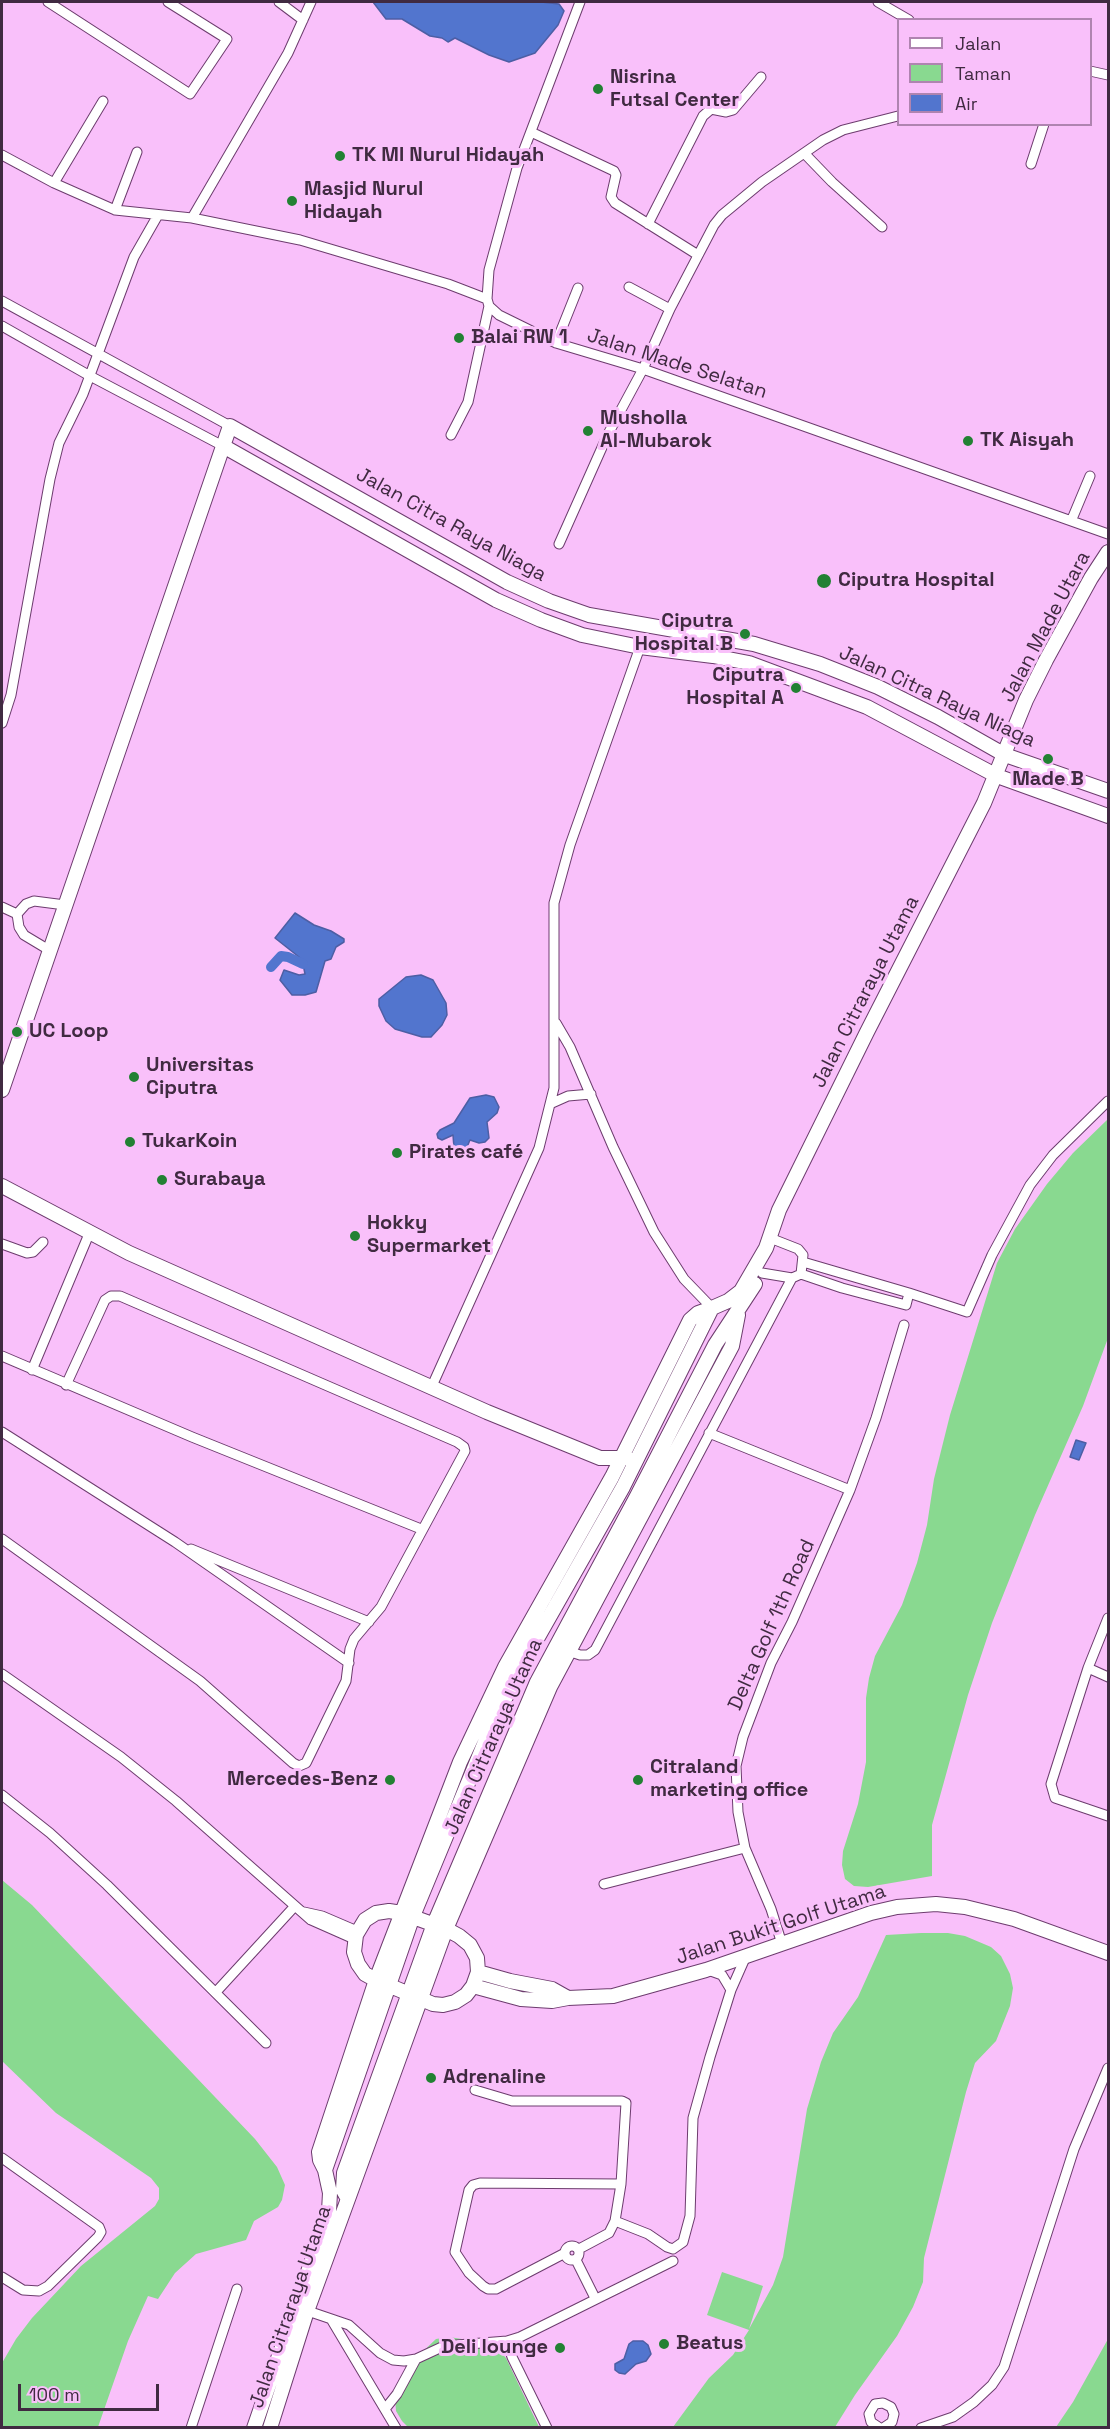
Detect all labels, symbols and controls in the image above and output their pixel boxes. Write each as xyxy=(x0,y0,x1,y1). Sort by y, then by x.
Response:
legend xyxy=(897,18,1092,126)
text: Jalan xyxy=(955,32,1001,55)
text: Taman xyxy=(955,62,1011,85)
place label: Nisrina Futsal Center xyxy=(610,66,739,113)
marker: Nisrina Futsal Center xyxy=(591,82,605,96)
text: Air xyxy=(955,92,978,115)
place label: TK MI Nurul Hidayah xyxy=(352,144,544,168)
marker: TK MI Nurul Hidayah xyxy=(333,149,347,163)
place label: Masjid Nurul Hidayah xyxy=(304,178,423,225)
marker: Masjid Nurul Hidayah xyxy=(285,194,299,208)
street label: Jalan Made Selatan xyxy=(584,324,770,404)
place label: Balai RW 1 xyxy=(471,326,568,350)
marker: Balai RW 1 xyxy=(452,331,466,345)
place label: Musholla Al-Mubarok xyxy=(600,407,712,454)
marker: Musholla Al-Mubarok xyxy=(581,424,595,438)
place label: TK Aisyah xyxy=(980,429,1074,453)
marker: TK Aisyah xyxy=(961,434,975,448)
street label: Jalan Citra Raya Niaga xyxy=(352,463,550,587)
street label: Jalan Made Utara xyxy=(996,547,1096,707)
place label: Ciputra Hospital xyxy=(838,569,995,593)
marker: Ciputra Hospital xyxy=(815,572,833,590)
place label: Ciputra Hospital B xyxy=(635,610,733,657)
marker: Ciputra Hospital B xyxy=(738,627,752,641)
street label: Jalan Citra Raya Niaga xyxy=(835,641,1039,753)
place label: Ciputra Hospital A xyxy=(686,664,784,711)
marker: Ciputra Hospital A xyxy=(789,681,803,695)
marker: Made B xyxy=(1041,752,1055,766)
place label: Made B xyxy=(1012,768,1084,792)
street label: Jalan Citraraya Utama xyxy=(807,892,925,1092)
place label: UC Loop xyxy=(29,1020,108,1044)
marker: UC Loop xyxy=(10,1025,24,1039)
place label: Universitas Ciputra xyxy=(146,1054,254,1101)
marker: Universitas Ciputra xyxy=(127,1070,141,1084)
place label: TukarKoin xyxy=(142,1130,237,1154)
marker: TukarKoin xyxy=(123,1135,137,1149)
place label: Pirates café xyxy=(409,1141,523,1165)
marker: Pirates café xyxy=(390,1146,404,1160)
place label: Surabaya xyxy=(174,1168,266,1192)
marker: Surabaya xyxy=(155,1173,169,1187)
place label: Hokky Supermarket xyxy=(367,1212,491,1259)
marker: Hokky Supermarket xyxy=(348,1229,362,1243)
street label: Delta Golf 1th Road xyxy=(724,1536,820,1714)
street label: Jalan Citraraya Utama xyxy=(440,1635,548,1839)
place label: Citraland marketing office xyxy=(650,1756,808,1803)
place label: Mercedes-Benz xyxy=(227,1768,378,1792)
marker: Mercedes-Benz xyxy=(383,1773,397,1787)
marker: Citraland marketing office xyxy=(631,1773,645,1787)
street label: Jalan Bukit Golf Utama xyxy=(673,1880,889,1970)
place label: Adrenaline xyxy=(443,2066,546,2090)
marker: Adrenaline xyxy=(424,2071,438,2085)
street label: Jalan Citraraya Utama xyxy=(245,2203,337,2411)
place label: Beatus xyxy=(676,2332,744,2356)
place label: Deli lounge xyxy=(441,2336,548,2360)
marker: Beatus xyxy=(657,2337,671,2351)
marker: Deli lounge xyxy=(553,2341,567,2355)
scale bar xyxy=(21,2372,162,2410)
text: 100 m xyxy=(29,2383,80,2406)

